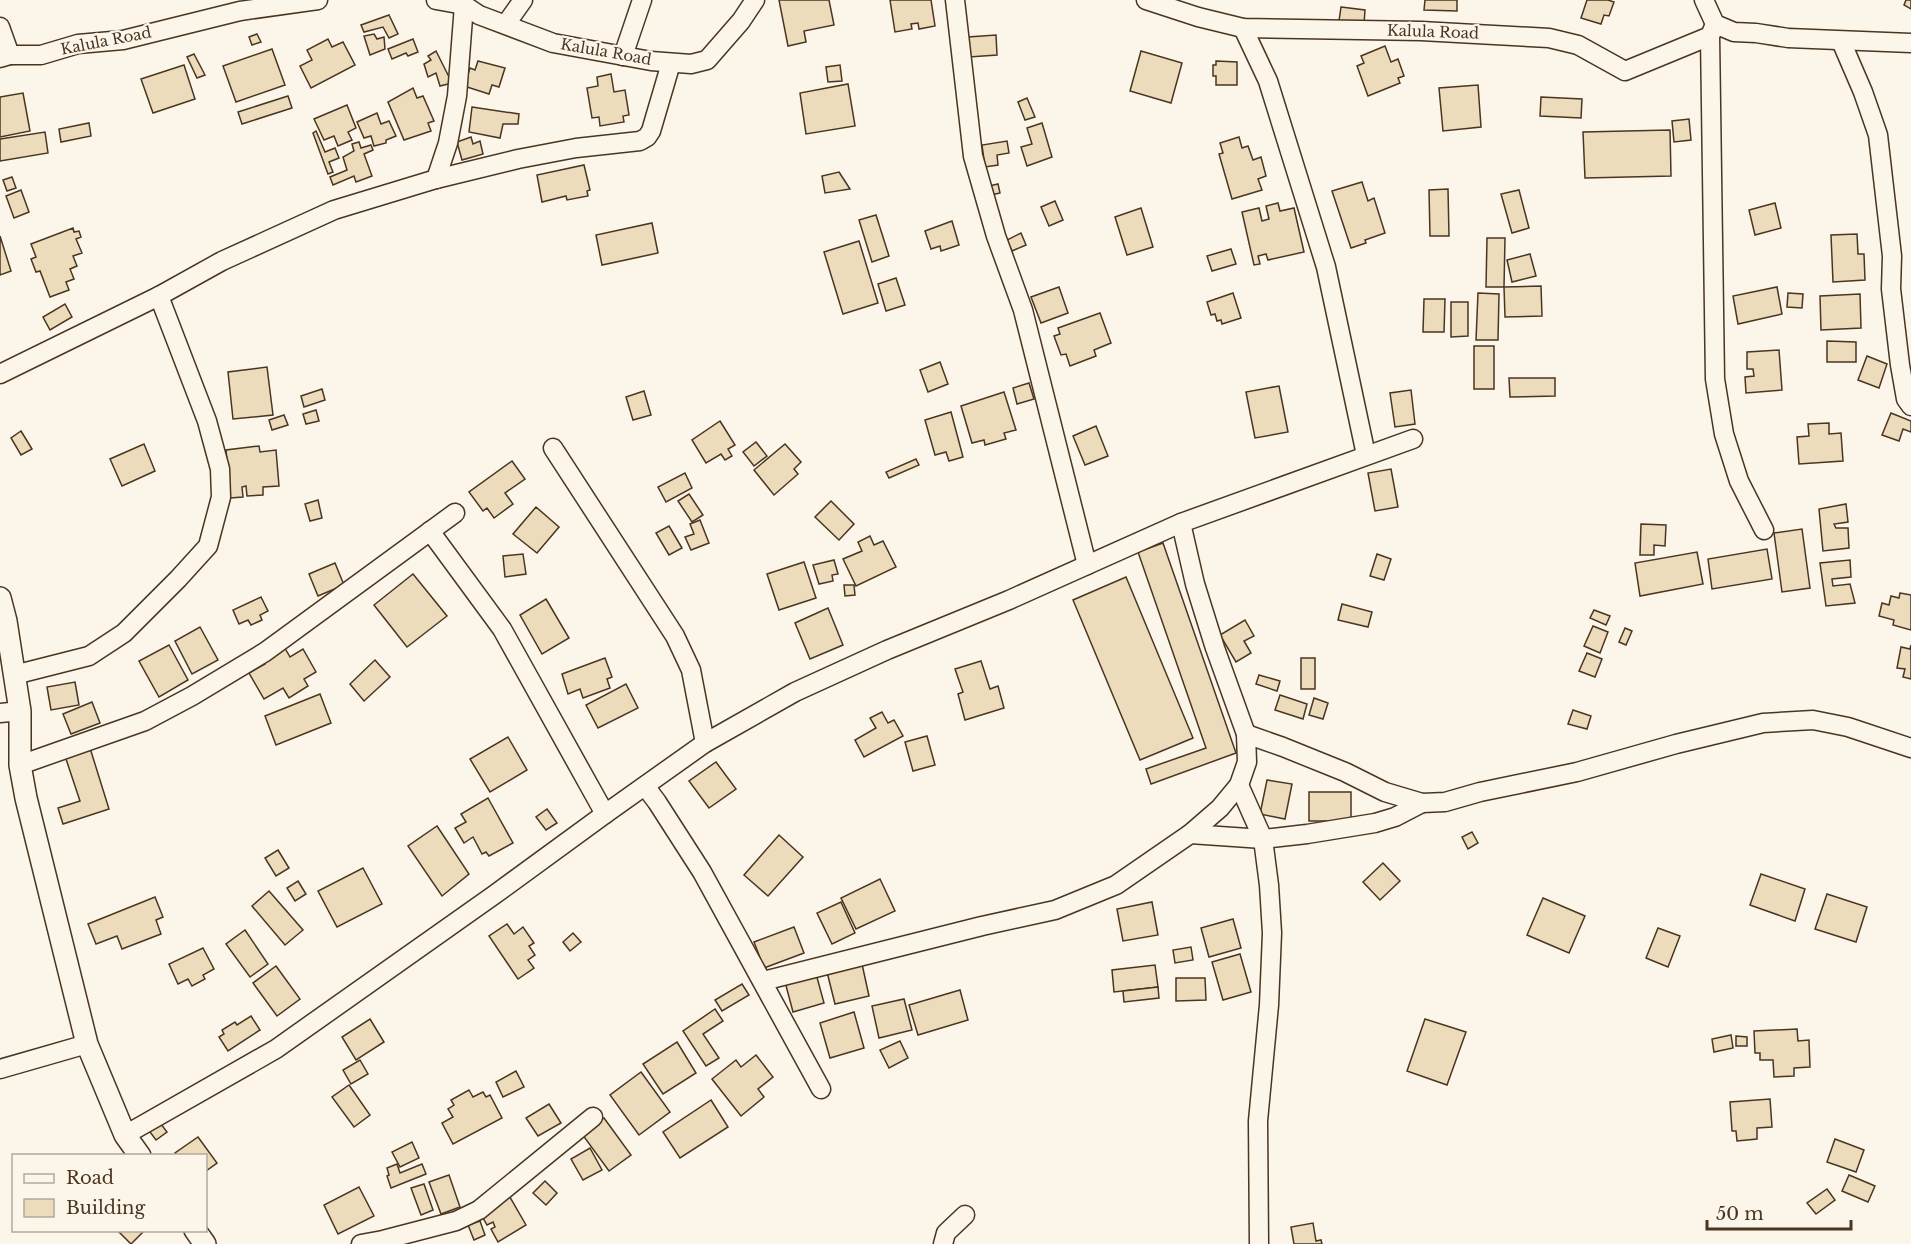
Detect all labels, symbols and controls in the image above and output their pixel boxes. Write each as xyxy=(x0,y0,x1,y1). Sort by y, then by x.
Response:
street label: Kalula Road xyxy=(1387,20,1479,43)
street label: Kalula Road xyxy=(59,22,153,59)
street label: Kalula Road xyxy=(559,34,653,69)
legend xyxy=(12,1154,207,1232)
text: Road xyxy=(66,1167,114,1189)
scale bar xyxy=(1707,1193,1851,1231)
text: Building xyxy=(66,1197,145,1219)
text: 50 m xyxy=(1716,1203,1764,1225)

